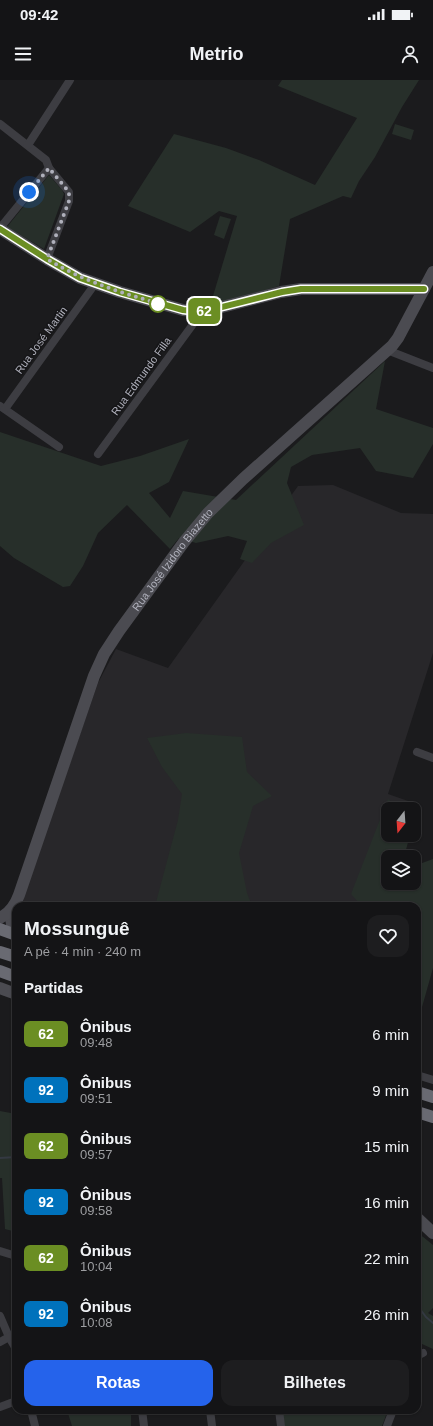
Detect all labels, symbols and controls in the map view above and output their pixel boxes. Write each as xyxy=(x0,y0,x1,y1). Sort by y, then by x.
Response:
text: 09:42 xyxy=(20,6,58,23)
icon: menu xyxy=(12,43,34,65)
icon: person xyxy=(399,43,421,65)
text: Metrio xyxy=(190,44,244,64)
your location xyxy=(19,182,39,202)
unlabelled marker xyxy=(149,295,167,313)
line badge: 62 xyxy=(186,298,222,324)
text: 62 xyxy=(196,303,212,319)
street label: Rua José Martin xyxy=(13,304,69,376)
street label: Rua Edmundo Filla xyxy=(109,334,174,417)
street label: Rua José Izidoro Biazetto xyxy=(130,506,215,613)
north arrow xyxy=(381,802,421,842)
map controls xyxy=(381,802,421,890)
button: layers xyxy=(381,850,421,890)
button: heart xyxy=(367,915,409,957)
text: Mossunguê xyxy=(24,918,130,939)
text: A pé · 4 min · 240 m xyxy=(24,944,141,959)
text: Partidas xyxy=(24,979,83,996)
text: Ônibus xyxy=(80,1018,132,1035)
text: 62 xyxy=(38,1026,54,1042)
text: 6 min xyxy=(372,1026,409,1043)
text: 09:48 xyxy=(80,1035,113,1050)
text: Ônibus xyxy=(80,1074,132,1091)
text: 92 xyxy=(38,1082,54,1098)
text: 9 min xyxy=(372,1082,409,1099)
text: 09:51 xyxy=(80,1091,113,1106)
text: Ônibus xyxy=(80,1130,132,1147)
text: 62 xyxy=(38,1138,54,1154)
text: 15 min xyxy=(364,1138,409,1155)
text: 09:57 xyxy=(80,1147,113,1162)
text: Ônibus xyxy=(80,1186,132,1203)
text: 92 xyxy=(38,1194,54,1210)
text: 16 min xyxy=(364,1194,409,1211)
text: 09:58 xyxy=(80,1203,113,1218)
text: Ônibus xyxy=(80,1242,132,1259)
text: 62 xyxy=(38,1250,54,1266)
text: 22 min xyxy=(364,1250,409,1267)
text: 10:04 xyxy=(80,1259,113,1274)
text: Ônibus xyxy=(80,1298,132,1315)
text: 92 xyxy=(38,1306,54,1322)
text: 26 min xyxy=(364,1306,409,1323)
text: 10:08 xyxy=(80,1315,113,1330)
button: Rotas xyxy=(24,1360,213,1406)
button: Bilhetes xyxy=(221,1360,409,1406)

